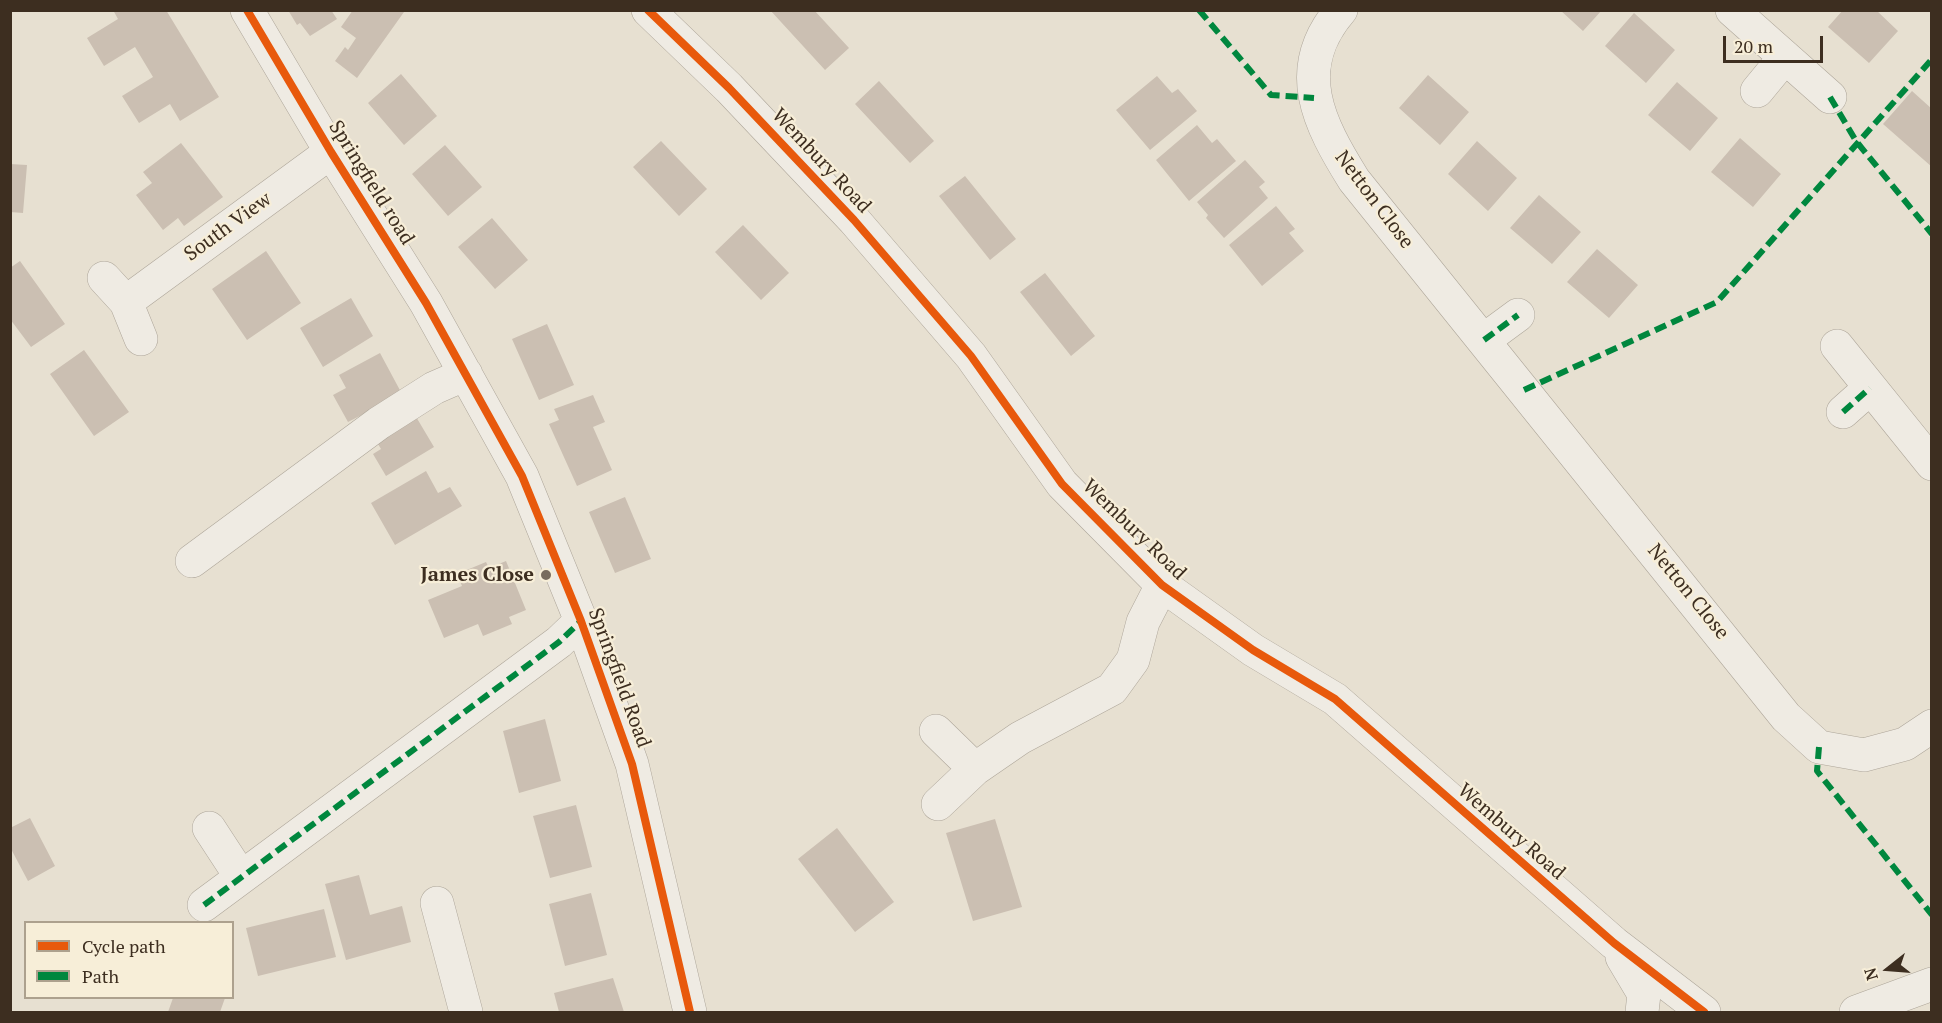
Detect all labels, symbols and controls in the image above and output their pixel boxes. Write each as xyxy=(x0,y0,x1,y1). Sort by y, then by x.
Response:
scale bar xyxy=(1726,24,1826,62)
text: 20 m xyxy=(1734,34,1773,58)
street label: Wembury Road xyxy=(766,104,876,218)
street label: Springfield road xyxy=(323,116,419,250)
street label: Netton Close xyxy=(1330,146,1418,254)
street label: South View xyxy=(180,187,276,267)
street label: Wembury Road xyxy=(1077,475,1191,585)
street label: Netton Close xyxy=(1642,539,1734,645)
place label: James Close xyxy=(421,563,534,587)
marker: James Close xyxy=(539,568,553,582)
street label: Springfield Road xyxy=(583,605,655,751)
street label: Wembury Road xyxy=(1452,779,1570,885)
legend xyxy=(24,921,234,999)
text: Cycle path xyxy=(82,934,166,958)
north arrow xyxy=(1858,939,1918,999)
text: Path xyxy=(82,964,119,988)
text: N xyxy=(1858,965,1883,983)

